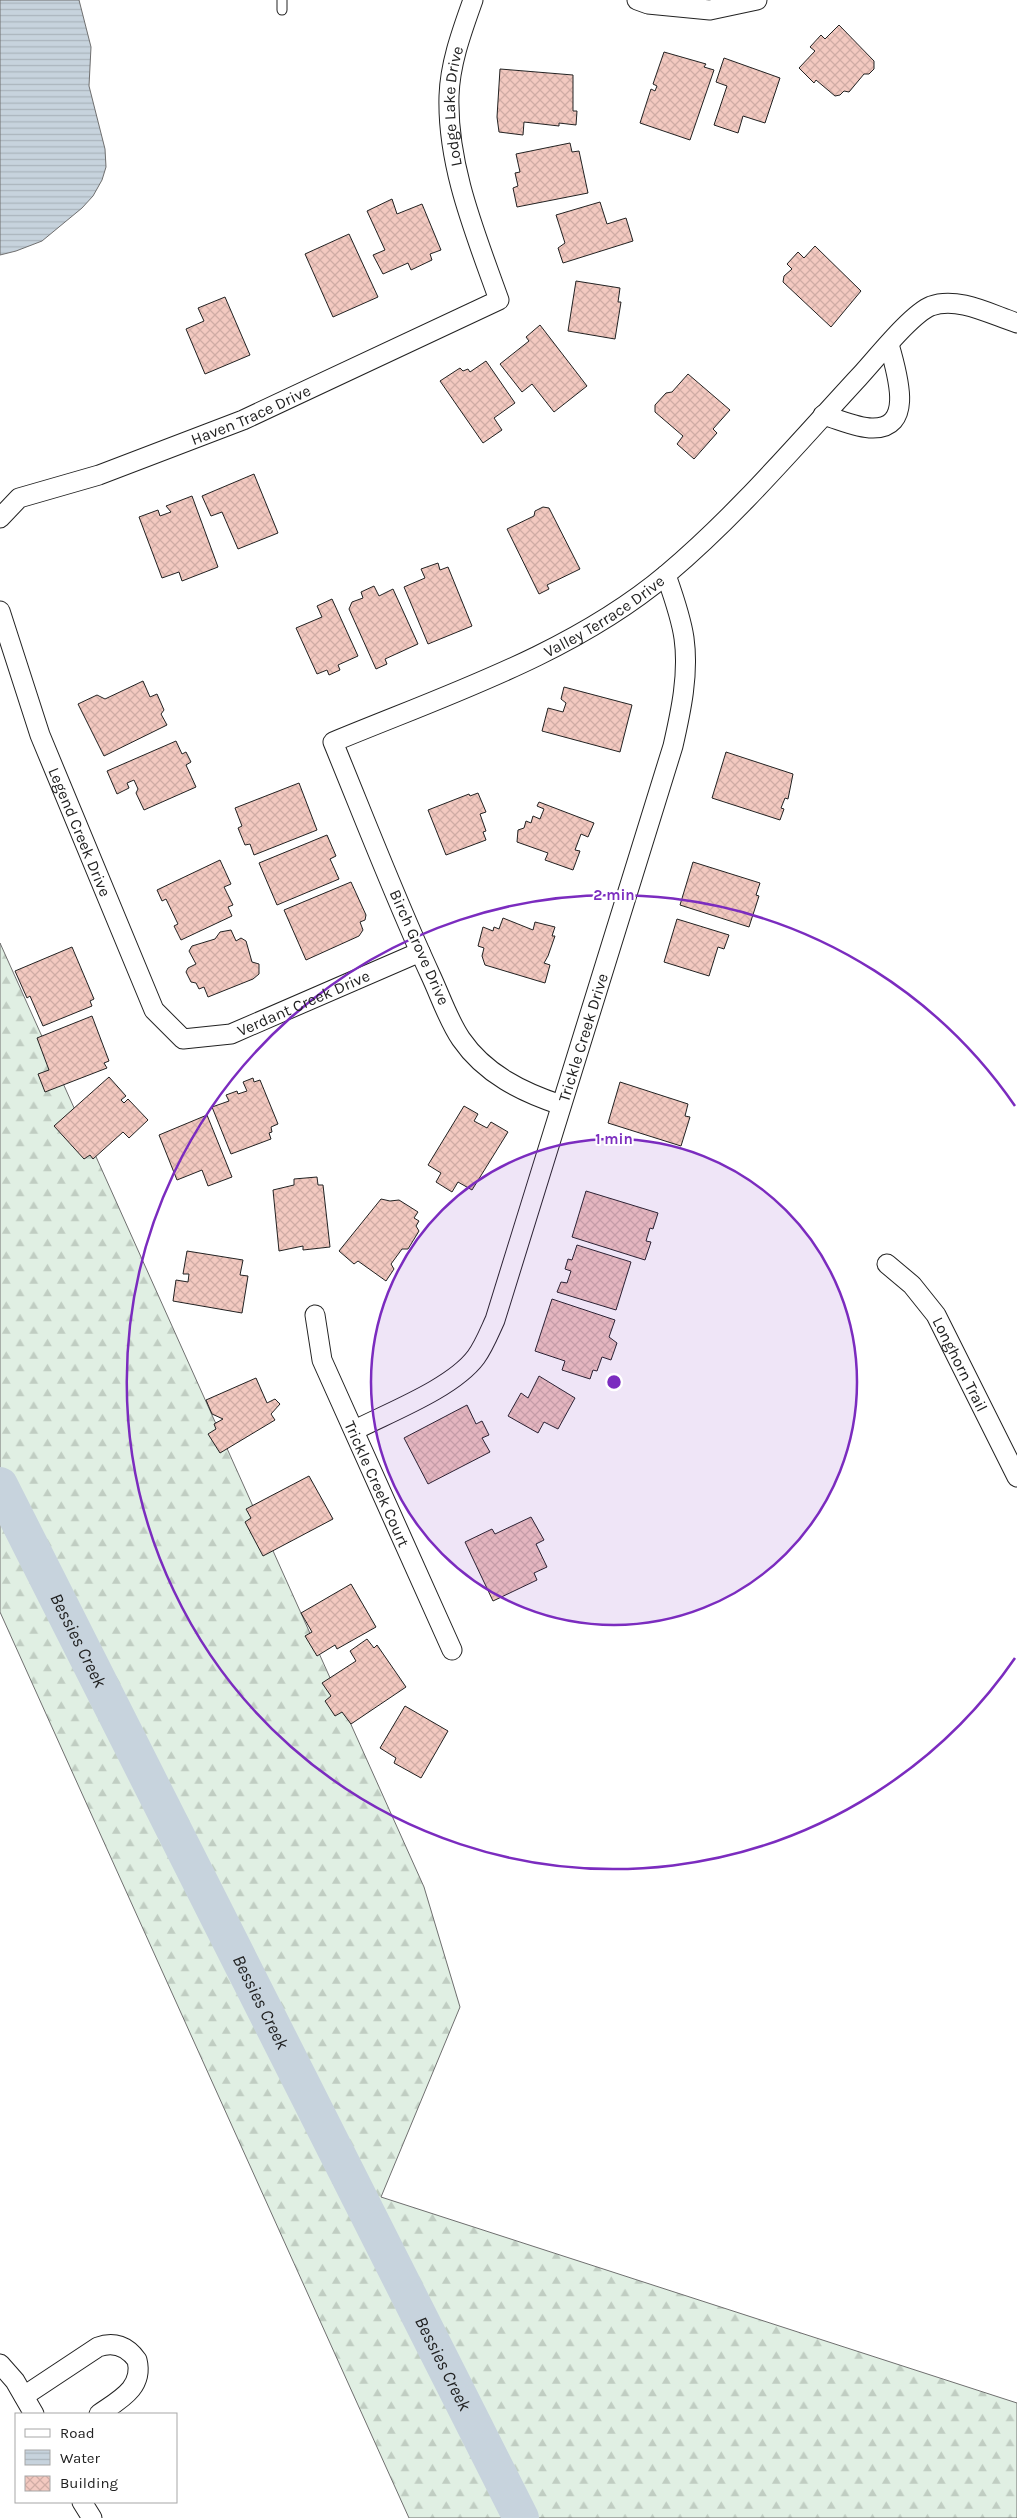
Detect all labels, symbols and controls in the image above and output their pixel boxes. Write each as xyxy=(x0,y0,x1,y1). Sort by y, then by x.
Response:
street label: Lodge Lake Drive xyxy=(440,44,467,168)
street label: Haven Trace Drive xyxy=(188,381,314,449)
street label: Valley Terrace Drive xyxy=(541,571,668,661)
street label: Legend Creek Drive xyxy=(44,764,115,899)
street label: Birch Grove Drive xyxy=(386,886,454,1008)
text: 2 min xyxy=(593,886,635,904)
street label: Verdant Creek Drive xyxy=(234,966,373,1040)
street label: Trickle Creek Drive xyxy=(554,971,612,1104)
text: 1 min xyxy=(595,1130,633,1148)
street label: Longhorn Trail xyxy=(929,1314,992,1415)
centre of rings xyxy=(605,1373,623,1391)
street label: Trickle Creek Court xyxy=(340,1418,413,1550)
water label: Bessies Creek xyxy=(45,1589,112,1692)
water label: Bessies Creek xyxy=(228,1951,294,2054)
water label: Bessies Creek xyxy=(410,2313,477,2415)
legend xyxy=(15,2413,178,2503)
text: Road xyxy=(60,2424,95,2442)
text: Water xyxy=(60,2449,101,2467)
text: Building xyxy=(60,2474,118,2492)

